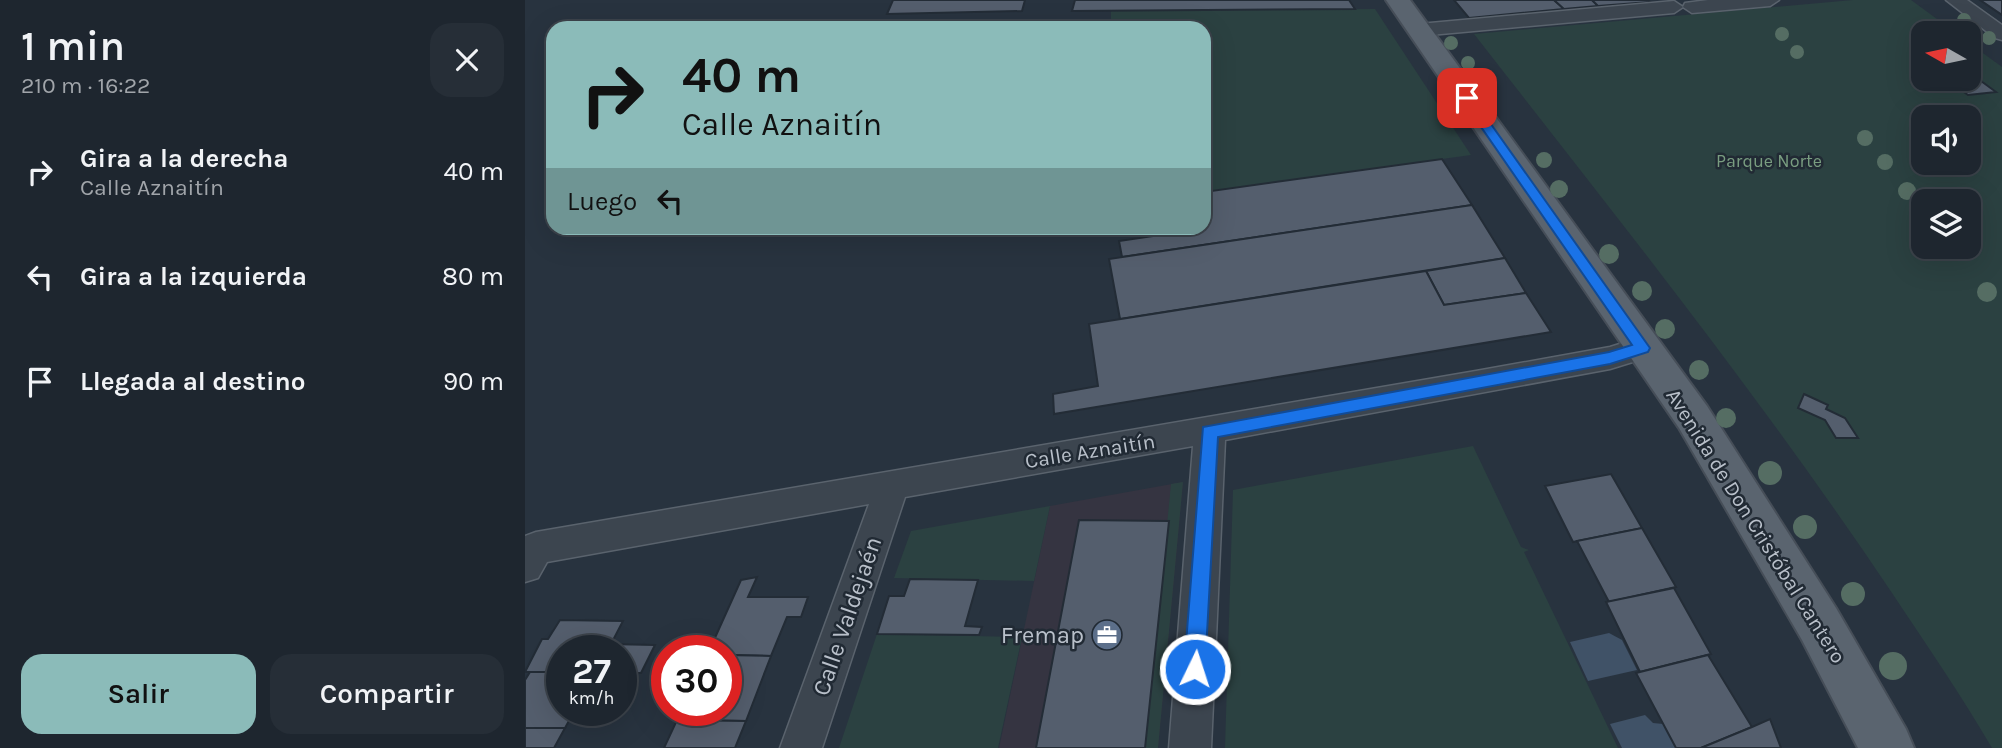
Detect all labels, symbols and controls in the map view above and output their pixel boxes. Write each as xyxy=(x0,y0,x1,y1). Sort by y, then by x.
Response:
text: 1 min xyxy=(21,21,125,71)
north arrow xyxy=(1911,21,1981,91)
map controls xyxy=(1911,21,1981,259)
button: close xyxy=(430,23,504,97)
text: 40 m xyxy=(682,47,801,104)
icon: right xyxy=(567,49,658,140)
pin xyxy=(1437,68,1497,128)
text: 210 m · 16:22 xyxy=(21,72,150,99)
icon: arrive xyxy=(1448,79,1486,117)
button: sound xyxy=(1911,105,1981,175)
text: Calle Aznaitín xyxy=(682,106,882,143)
text: Gira a la derecha xyxy=(80,143,289,174)
park label: Parque Norte xyxy=(1716,150,1822,172)
icon: right xyxy=(21,153,59,191)
text: 40 m xyxy=(444,156,504,187)
text: Calle Aznaitín xyxy=(80,174,224,201)
icon: left xyxy=(651,182,689,220)
text: Luego xyxy=(567,186,637,217)
button: layers xyxy=(1911,189,1981,259)
icon: left xyxy=(21,258,59,296)
text: Gira a la izquierda xyxy=(80,261,307,292)
text: 80 m xyxy=(442,261,504,292)
icon: arrive xyxy=(21,363,59,401)
text: Llegada al destino xyxy=(80,366,306,397)
text: 90 m xyxy=(443,366,504,397)
street label: Avenida de Don Cristóbal Cantero xyxy=(1661,384,1851,668)
street label: Calle Aznaitín xyxy=(1023,429,1157,473)
street label: Calle Valdejaén xyxy=(807,533,887,699)
office icon: Fremap xyxy=(1090,618,1124,652)
place label: Fremap xyxy=(1001,621,1084,649)
position arrow xyxy=(1158,632,1232,706)
speed limit sign: 30 xyxy=(651,635,742,726)
text: 27 xyxy=(572,651,611,692)
button: Salir xyxy=(21,654,256,734)
button: Compartir xyxy=(270,654,504,734)
text: km/h xyxy=(569,687,614,709)

